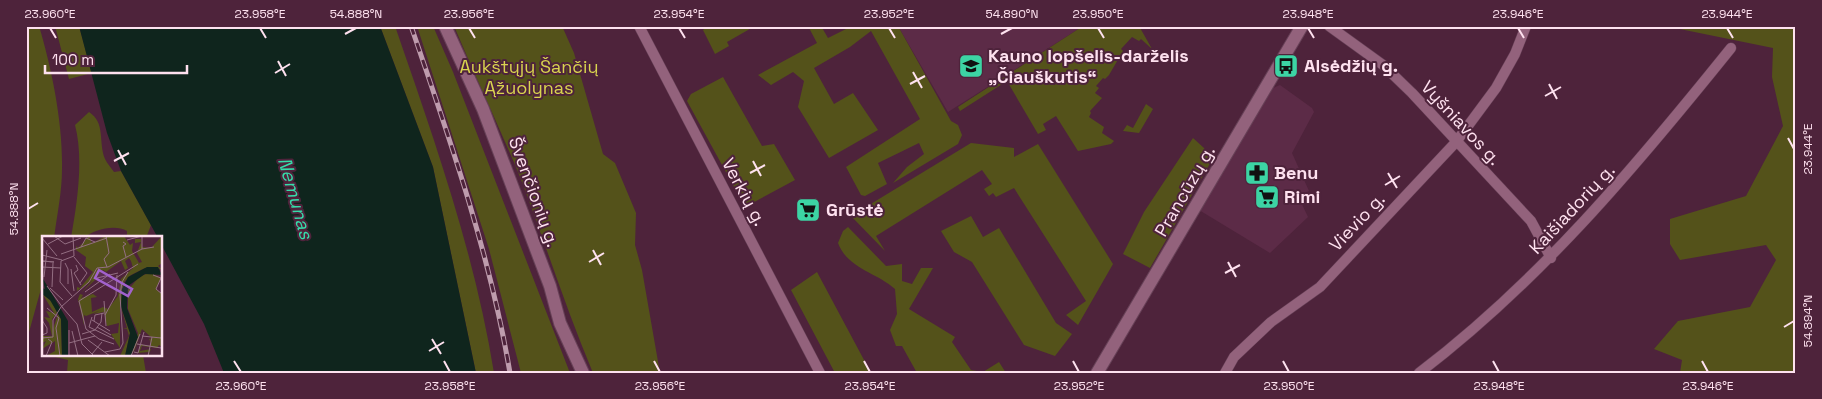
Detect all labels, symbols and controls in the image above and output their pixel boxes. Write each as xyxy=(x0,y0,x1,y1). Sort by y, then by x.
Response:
text: 23.960°E xyxy=(24,6,76,22)
text: 23.958°E xyxy=(235,6,286,22)
text: 54.888°N xyxy=(330,6,382,22)
text: 23.956°E xyxy=(444,6,495,22)
text: 23.954°E xyxy=(654,6,705,22)
text: 23.952°E xyxy=(864,6,914,22)
text: 54.890°N xyxy=(986,6,1038,22)
text: 23.950°E xyxy=(1072,6,1124,22)
text: 23.948°E xyxy=(1282,6,1334,22)
text: 23.946°E xyxy=(1493,6,1544,22)
text: 23.944°E xyxy=(1701,6,1753,22)
scale bar xyxy=(45,42,188,74)
place label: Kauno lopšelis-darželis „Čiauškutis“ xyxy=(988,44,1189,88)
text: 100 m xyxy=(52,50,94,69)
school or university icon: Kauno lopšelis-darželis „Čiauškutis“ xyxy=(958,53,984,79)
bus stop icon: Alsėdžių g. xyxy=(1273,53,1299,79)
place label: Alsėdžių g. xyxy=(1304,54,1398,77)
park label: Aukštųjų Šančių Ąžuolynas xyxy=(459,55,599,99)
street label: Vyšniavos g. xyxy=(1416,76,1506,170)
text: 23.944°E xyxy=(1800,123,1816,175)
street label: Švenčionių g. xyxy=(504,134,565,250)
street label: Prancūzų g. xyxy=(1149,141,1220,240)
water label: Nemunas xyxy=(272,154,319,243)
street label: Verkių g. xyxy=(717,154,772,230)
street label: Kaišiadorių g. xyxy=(1524,159,1619,259)
pharmacy icon: Benu xyxy=(1244,160,1270,186)
place label: Benu xyxy=(1274,161,1318,184)
text: 54.888°N xyxy=(6,183,22,235)
supermarket icon: Rimi xyxy=(1254,184,1280,210)
place label: Rimi xyxy=(1284,185,1320,208)
street label: Vievio g. xyxy=(1324,188,1390,256)
supermarket icon: Grūstė xyxy=(795,197,821,223)
place label: Grūstė xyxy=(826,198,884,221)
inset map xyxy=(42,236,162,356)
text: 54.894°N xyxy=(1800,295,1816,347)
text: 23.960°E xyxy=(215,378,267,394)
text: 23.958°E xyxy=(425,378,476,394)
text: 23.956°E xyxy=(635,378,686,394)
text: 23.954°E xyxy=(845,378,896,394)
text: 23.952°E xyxy=(1054,378,1104,394)
text: 23.950°E xyxy=(1263,378,1315,394)
text: 23.948°E xyxy=(1473,378,1525,394)
text: 23.946°E xyxy=(1683,378,1734,394)

